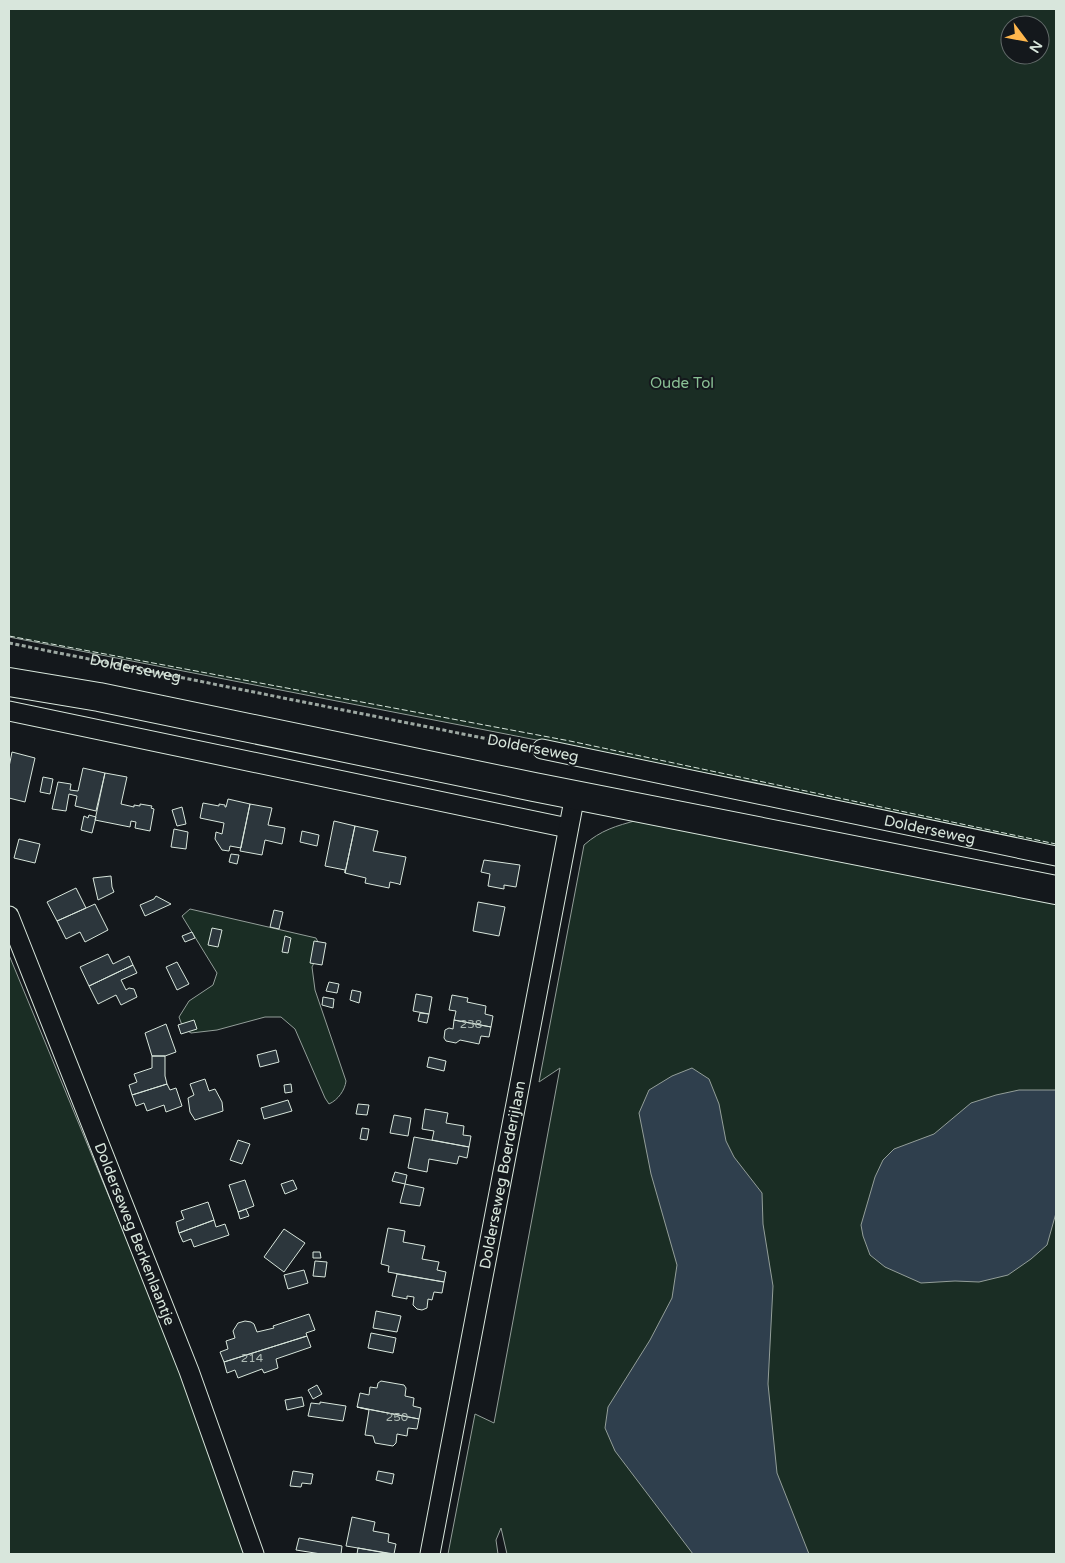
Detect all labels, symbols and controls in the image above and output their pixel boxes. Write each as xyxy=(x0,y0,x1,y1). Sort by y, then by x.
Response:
north arrow xyxy=(1000,15,1050,65)
text: N xyxy=(1025,37,1046,56)
park label: Oude Tol xyxy=(650,374,714,392)
street label: Dolderseweg xyxy=(88,650,183,686)
street label: Dolderseweg xyxy=(486,730,580,766)
street label: Dolderseweg xyxy=(882,811,977,848)
house number: 238 xyxy=(460,1017,482,1031)
street label: Dolderseweg Boerderijlaan xyxy=(476,1079,529,1271)
street label: Dolderseweg Berkenlaantje xyxy=(91,1140,179,1328)
house number: 214 xyxy=(241,1351,264,1365)
house number: 250 xyxy=(386,1410,409,1424)

